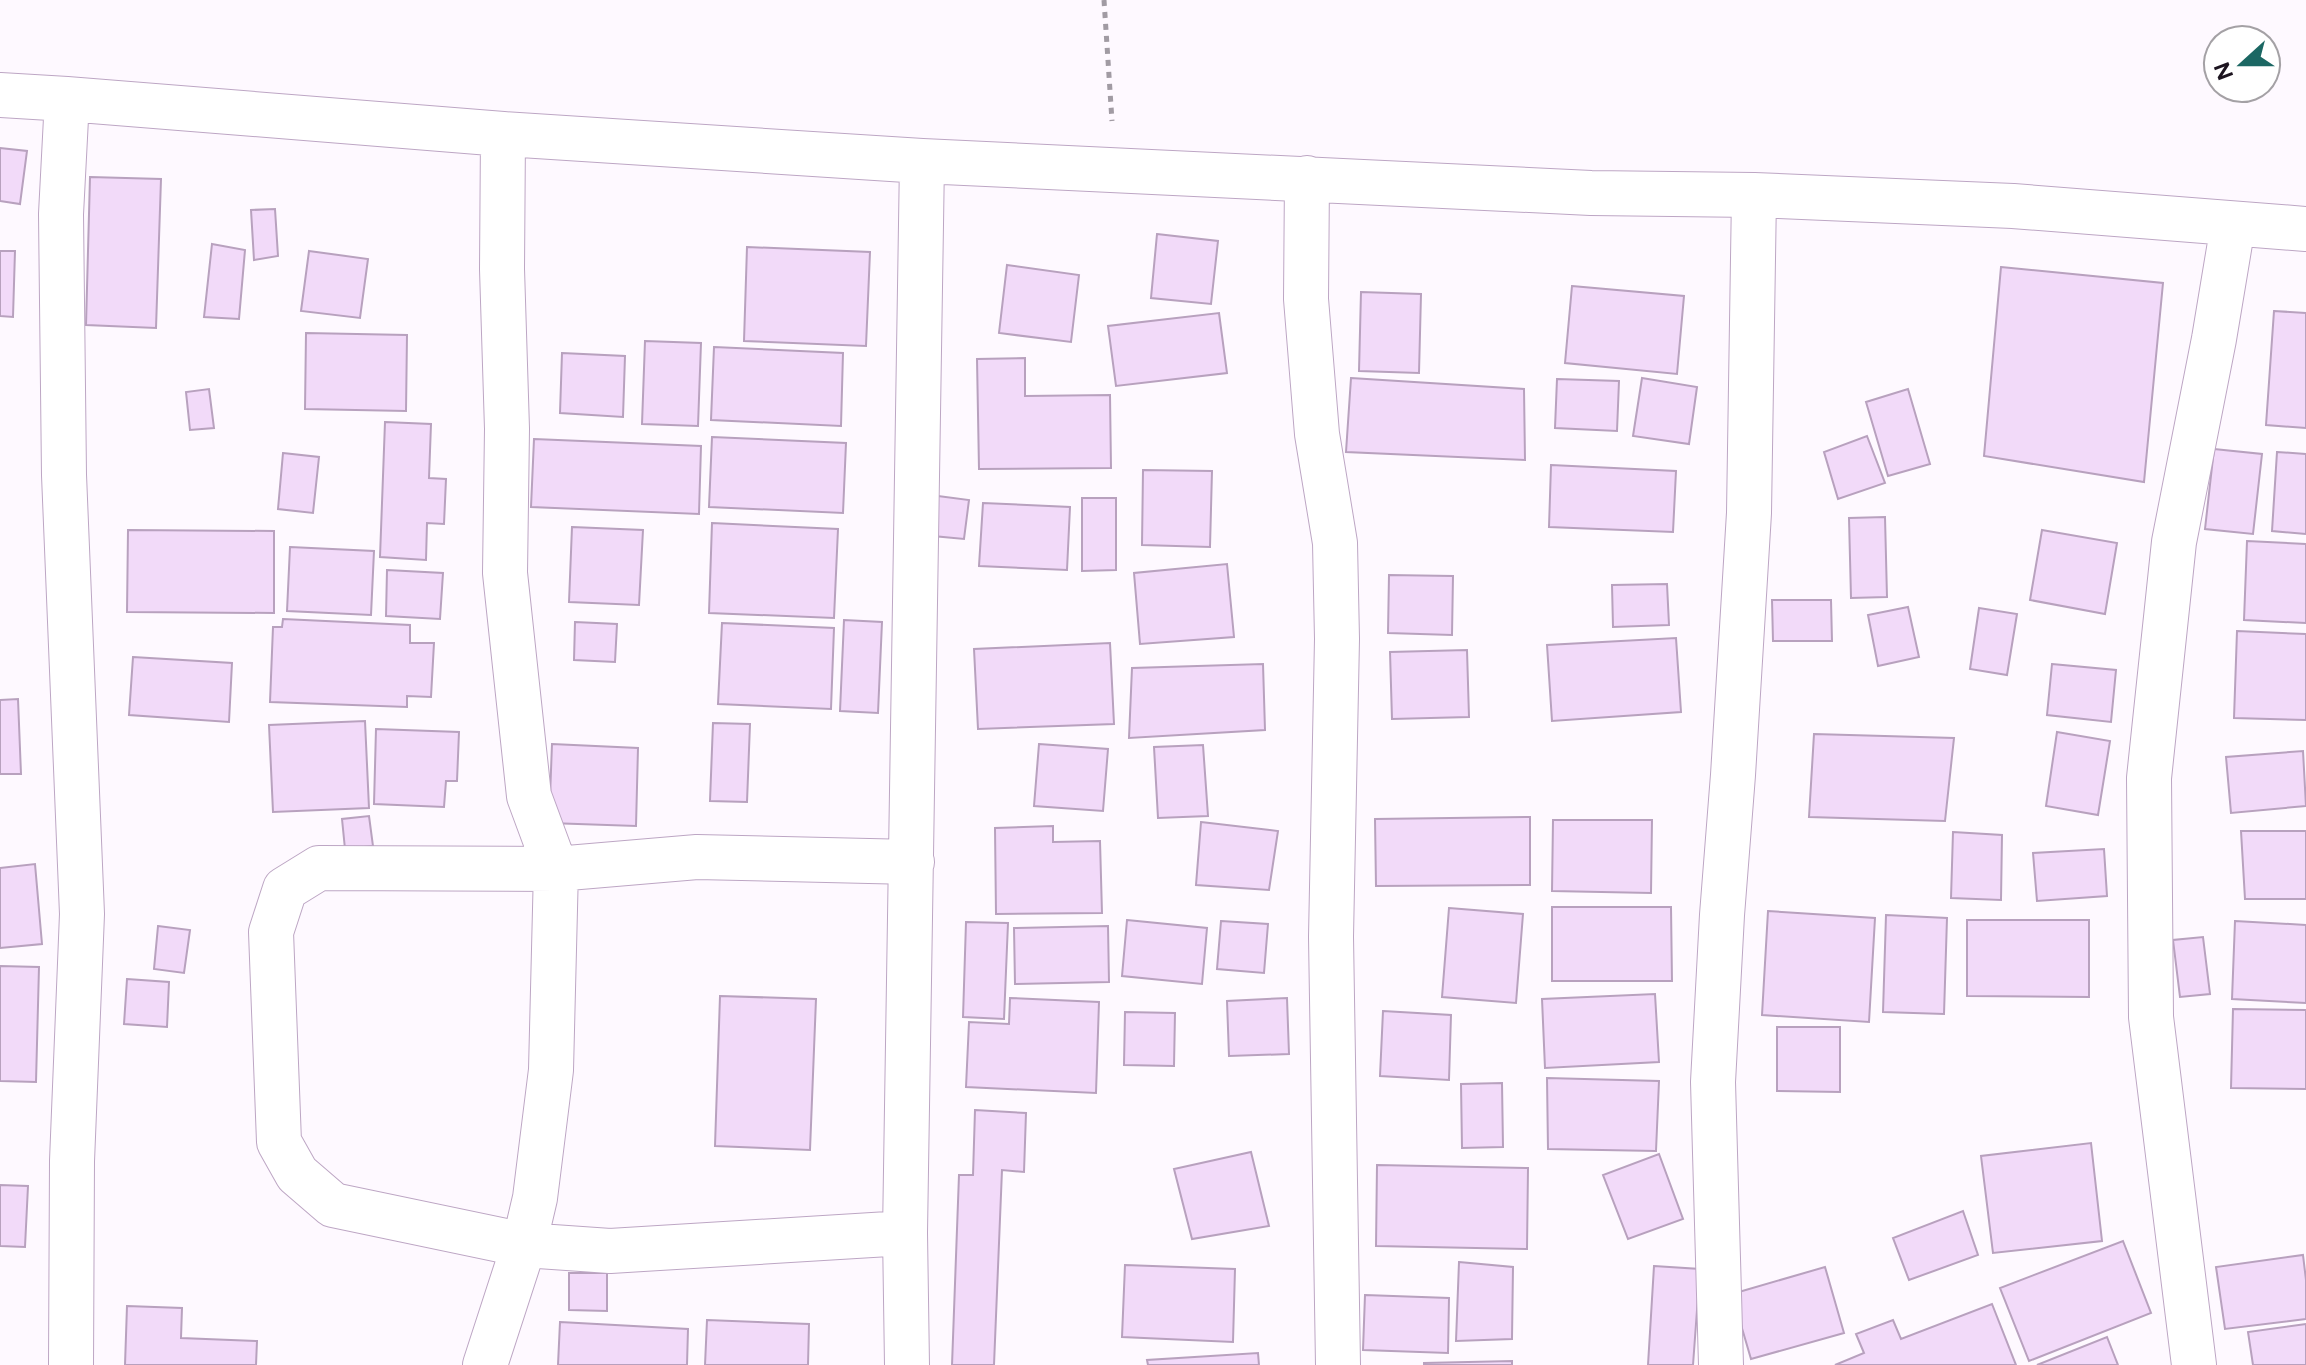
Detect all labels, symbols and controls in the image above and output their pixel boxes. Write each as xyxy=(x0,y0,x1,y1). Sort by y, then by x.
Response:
north arrow xyxy=(2202,24,2282,104)
text: N xyxy=(2208,58,2239,84)

